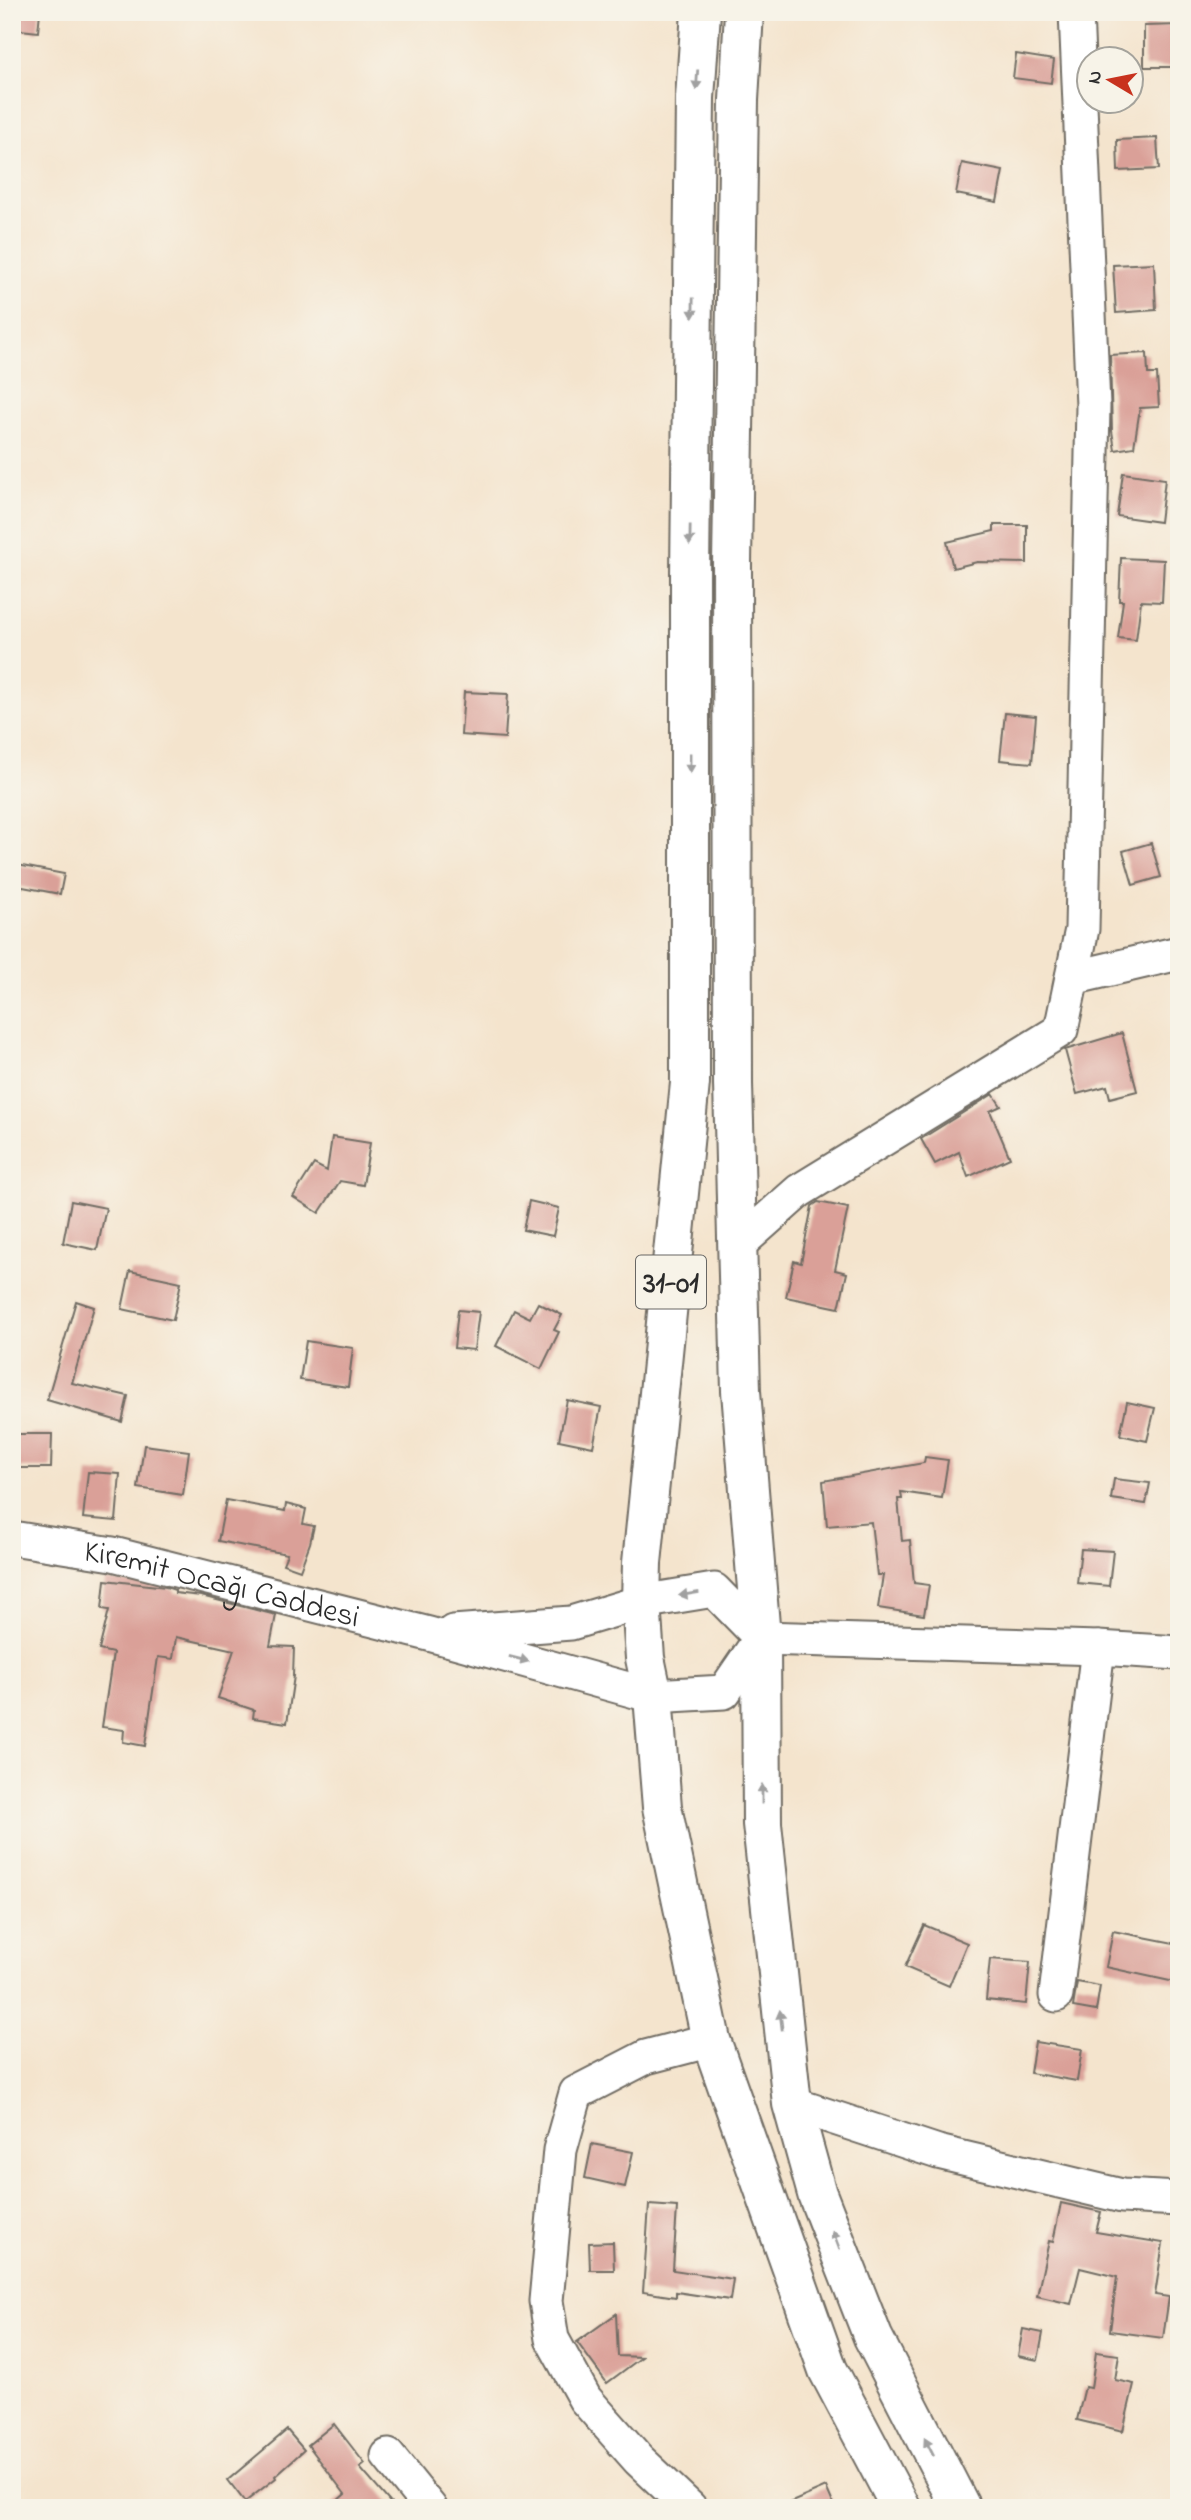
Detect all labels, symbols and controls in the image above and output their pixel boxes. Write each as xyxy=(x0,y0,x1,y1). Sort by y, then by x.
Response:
north arrow xyxy=(1076,46,1146,116)
text: N xyxy=(1081,69,1110,86)
one-way arrow xyxy=(691,70,702,92)
one-way arrow xyxy=(687,297,699,319)
one-way arrow xyxy=(684,525,696,547)
one-way arrow xyxy=(684,752,696,774)
road number: 31-01 xyxy=(636,1256,706,1308)
street label: Kiremit Ocağı Caddesi xyxy=(80,1530,364,1643)
one-way arrow xyxy=(678,1589,700,1600)
one-way arrow xyxy=(508,1654,530,1665)
one-way arrow xyxy=(756,1783,768,1805)
one-way arrow xyxy=(776,2009,787,2031)
one-way arrow xyxy=(830,2230,841,2251)
one-way arrow xyxy=(924,2437,935,2457)

